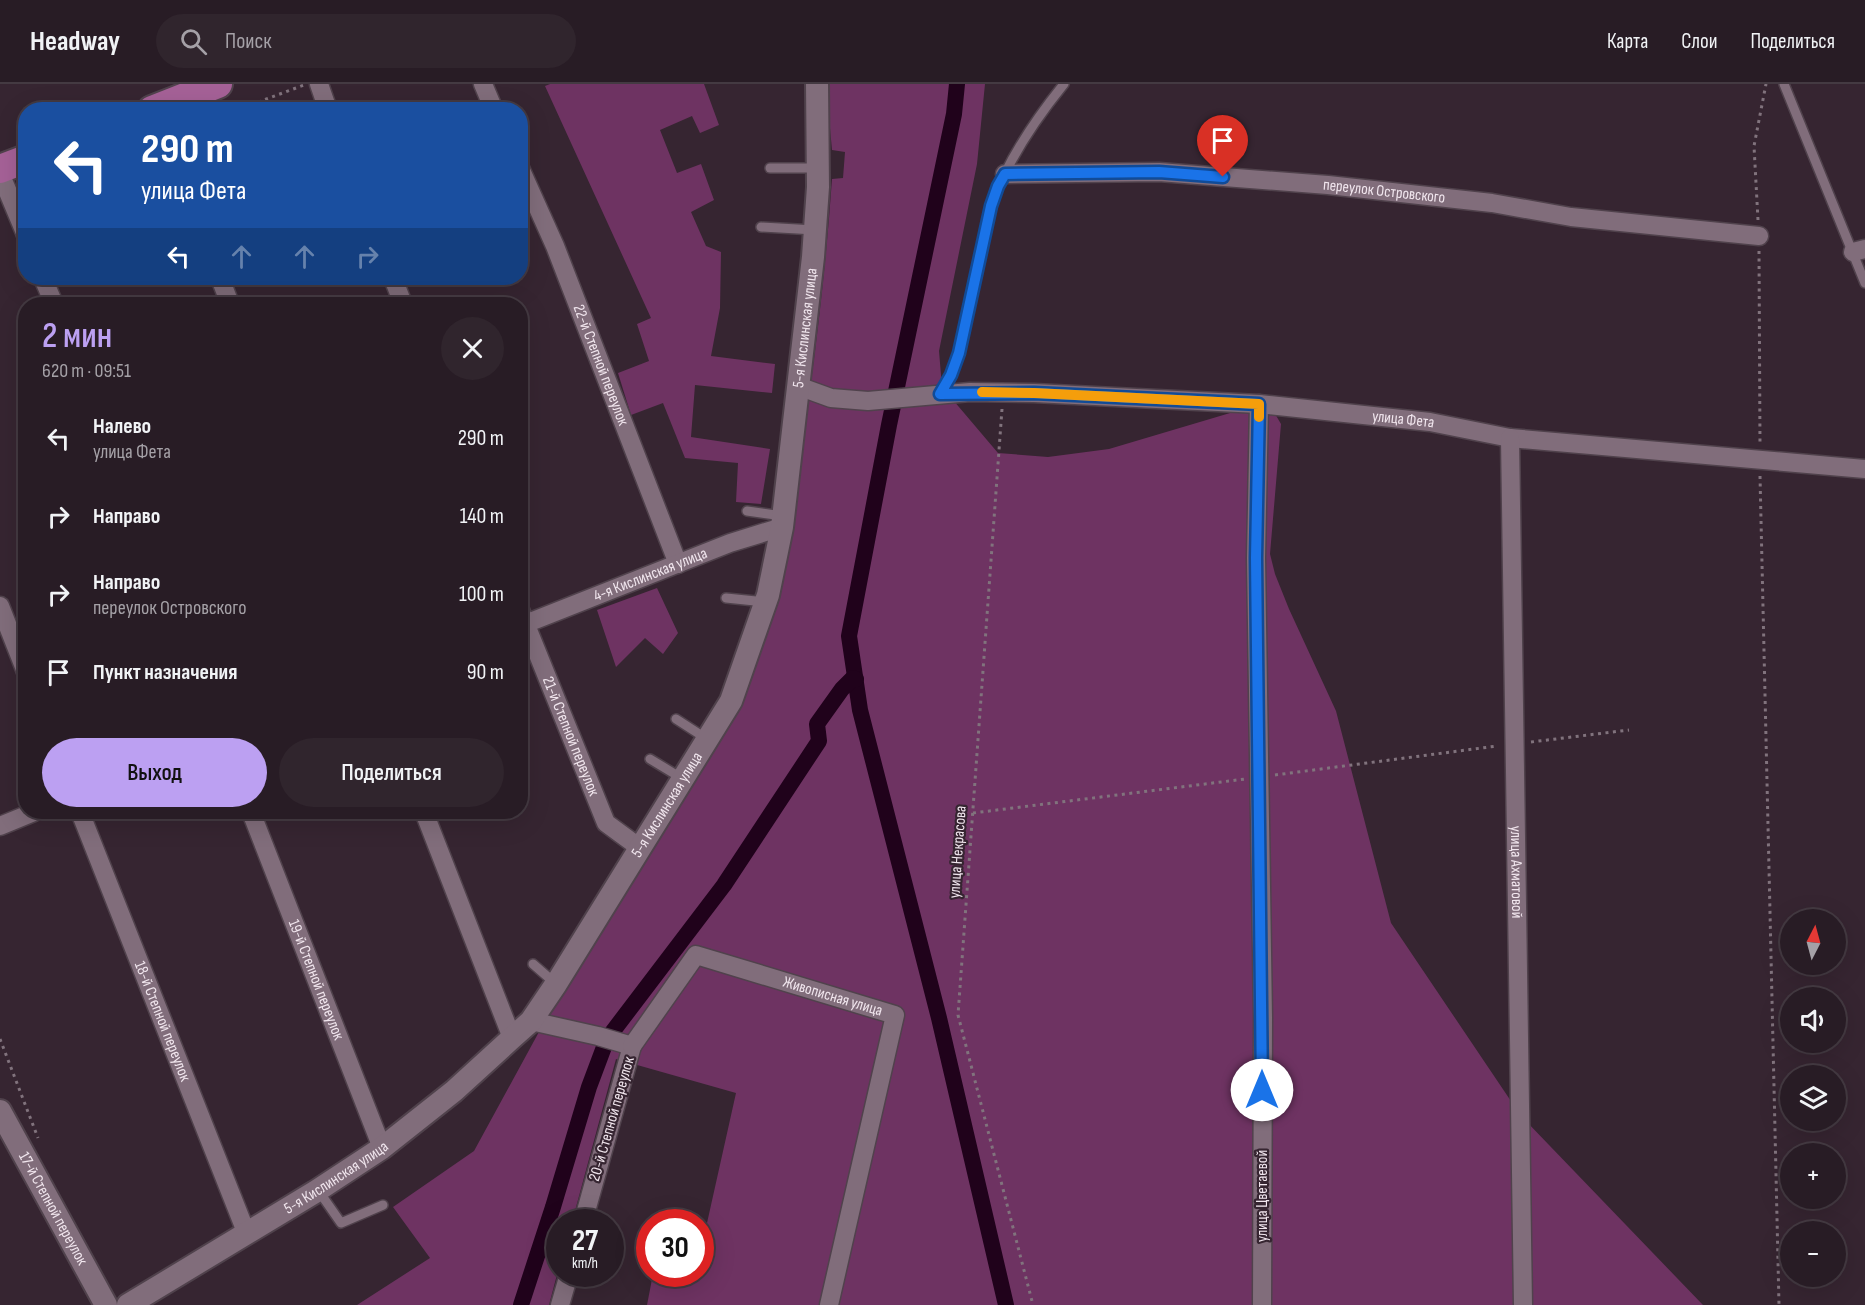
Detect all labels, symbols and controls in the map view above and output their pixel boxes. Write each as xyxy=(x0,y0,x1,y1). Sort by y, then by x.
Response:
search box xyxy=(156,14,576,68)
text: Headway xyxy=(30,25,120,58)
icon: search xyxy=(177,25,210,58)
text: Поиск xyxy=(225,28,271,55)
text: Карта xyxy=(1607,29,1648,54)
text: Слои xyxy=(1681,29,1717,54)
text: Поделиться xyxy=(1750,29,1835,54)
pin xyxy=(1197,115,1248,177)
text: 290 m xyxy=(141,124,234,175)
icon: arrive xyxy=(1206,124,1239,157)
icon: left xyxy=(42,126,120,204)
text: улица Фета xyxy=(141,175,246,207)
street label: переулок Островского xyxy=(1322,175,1446,207)
icon: left xyxy=(162,240,195,273)
icon: ahead xyxy=(225,240,258,273)
icon: ahead xyxy=(288,240,321,273)
icon: right xyxy=(351,240,384,273)
street label: 5-я Кислинская улица xyxy=(789,267,821,389)
street label: 22-й Степной переулок xyxy=(569,302,633,429)
text: 2 мин xyxy=(42,315,112,358)
button: close xyxy=(441,317,504,380)
text: 620 m · 09:51 xyxy=(42,359,131,383)
street label: улица Фета xyxy=(1371,406,1436,432)
text: Налево xyxy=(93,413,151,440)
icon: left xyxy=(42,422,75,455)
text: 290 m xyxy=(458,425,504,452)
text: улица Фета xyxy=(93,440,171,464)
icon: right xyxy=(42,500,75,533)
text: Направо xyxy=(93,503,160,530)
text: 140 m xyxy=(460,503,504,530)
street label: 4-я Кислинская улица xyxy=(591,544,710,606)
text: Направо xyxy=(93,569,160,596)
icon: right xyxy=(42,578,75,611)
text: 100 m xyxy=(459,581,504,608)
text: переулок Островского xyxy=(93,596,246,620)
icon: arrive xyxy=(42,656,75,689)
text: Пункт назначения xyxy=(93,659,237,686)
text: 90 m xyxy=(467,659,504,686)
street label: 21-й Степной переулок xyxy=(538,674,604,800)
button: Выход xyxy=(42,738,267,807)
button: Поделиться xyxy=(279,738,504,807)
street label: 5-я Кислинская улица xyxy=(627,749,707,861)
street label: улица Некрасова xyxy=(945,805,971,899)
street label: улица Ахматовой xyxy=(1506,825,1527,918)
north arrow xyxy=(1780,909,1846,975)
map controls xyxy=(1780,909,1846,1287)
street label: 19-й Степной переулок xyxy=(284,917,349,1044)
street label: 18-й Степной переулок xyxy=(130,958,195,1085)
street label: Живописная улица xyxy=(781,972,885,1020)
button: sound xyxy=(1780,987,1846,1053)
street label: 20-й Степной переулок xyxy=(585,1054,639,1183)
position arrow xyxy=(1230,1058,1294,1122)
button: layers xyxy=(1780,1065,1846,1131)
street label: 5-я Кислинская улица xyxy=(280,1137,392,1218)
button: + xyxy=(1780,1143,1846,1209)
street label: 17-й Степной переулок xyxy=(15,1148,92,1269)
street label: улица Цветаевой xyxy=(1253,1150,1272,1242)
speed limit sign: 30 xyxy=(636,1209,714,1287)
button: − xyxy=(1780,1221,1846,1287)
text: 27 xyxy=(572,1223,598,1259)
text: km/h xyxy=(572,1254,598,1273)

